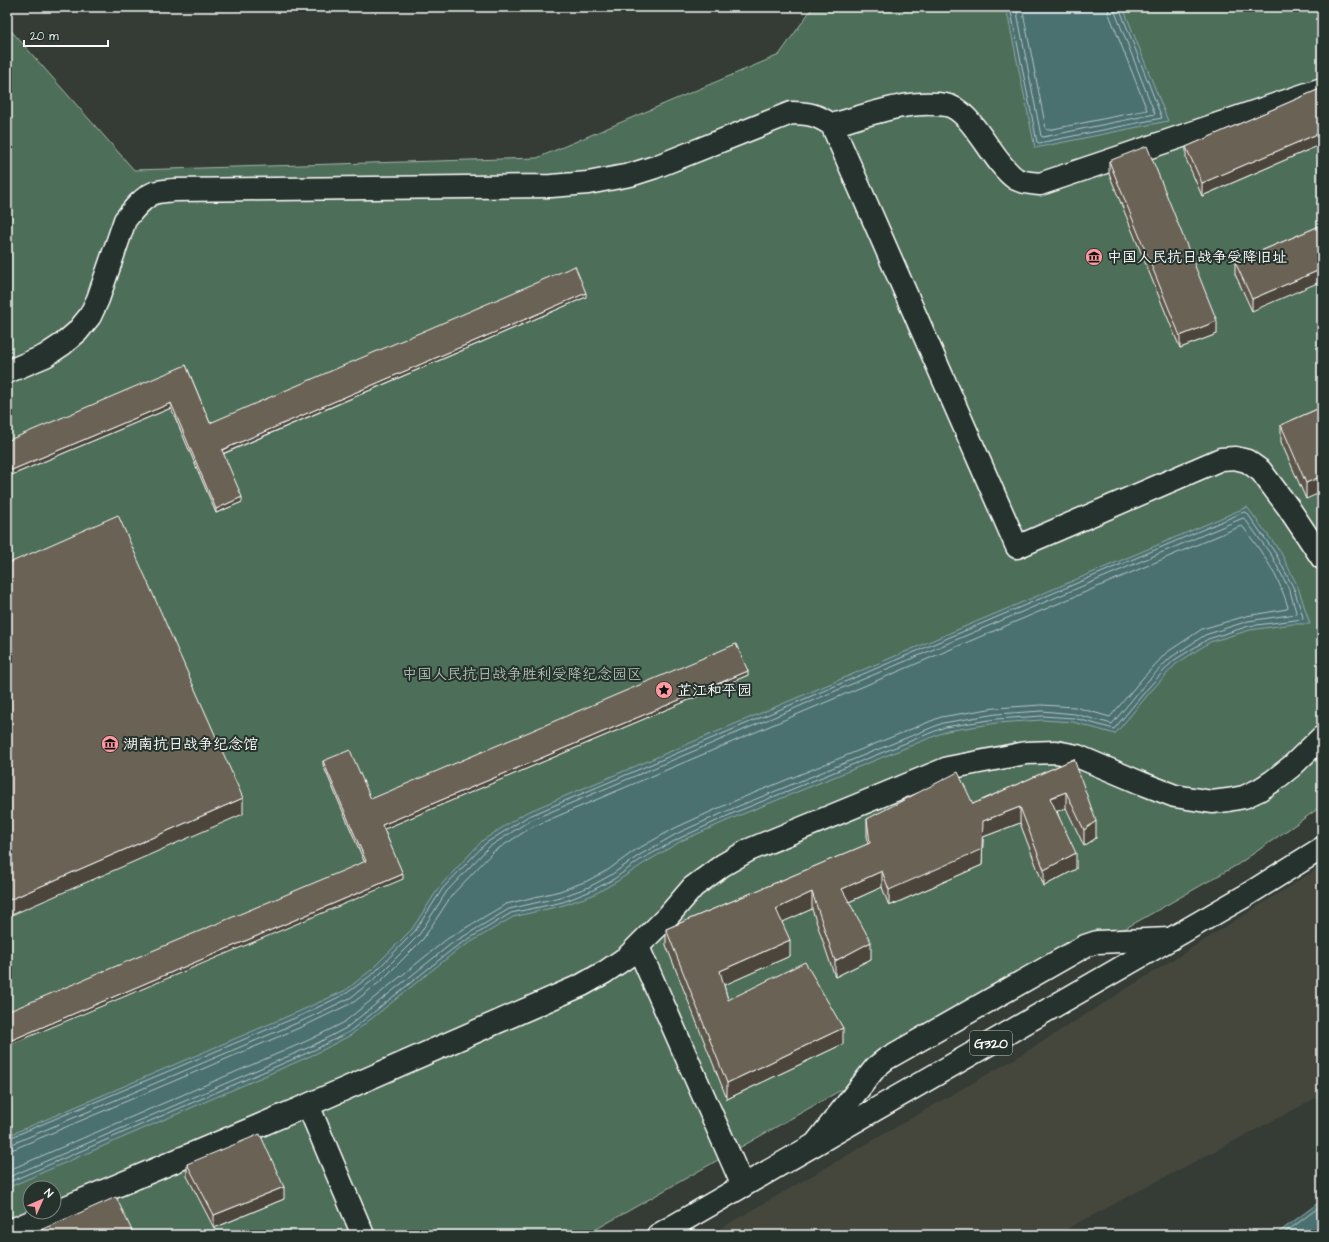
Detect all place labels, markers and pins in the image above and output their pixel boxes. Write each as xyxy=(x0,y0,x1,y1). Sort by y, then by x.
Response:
museum icon: 中国人民抗日战争受降旧址 xyxy=(1084,247,1104,267)
place label: 中国人民抗日战争受降旧址 xyxy=(1107,247,1287,268)
place icon: 芷江和平园 xyxy=(654,680,674,700)
place label: 芷江和平园 xyxy=(677,680,752,701)
museum icon: 湖南抗日战争纪念馆 xyxy=(100,734,120,754)
place label: 湖南抗日战争纪念馆 xyxy=(123,734,258,755)

